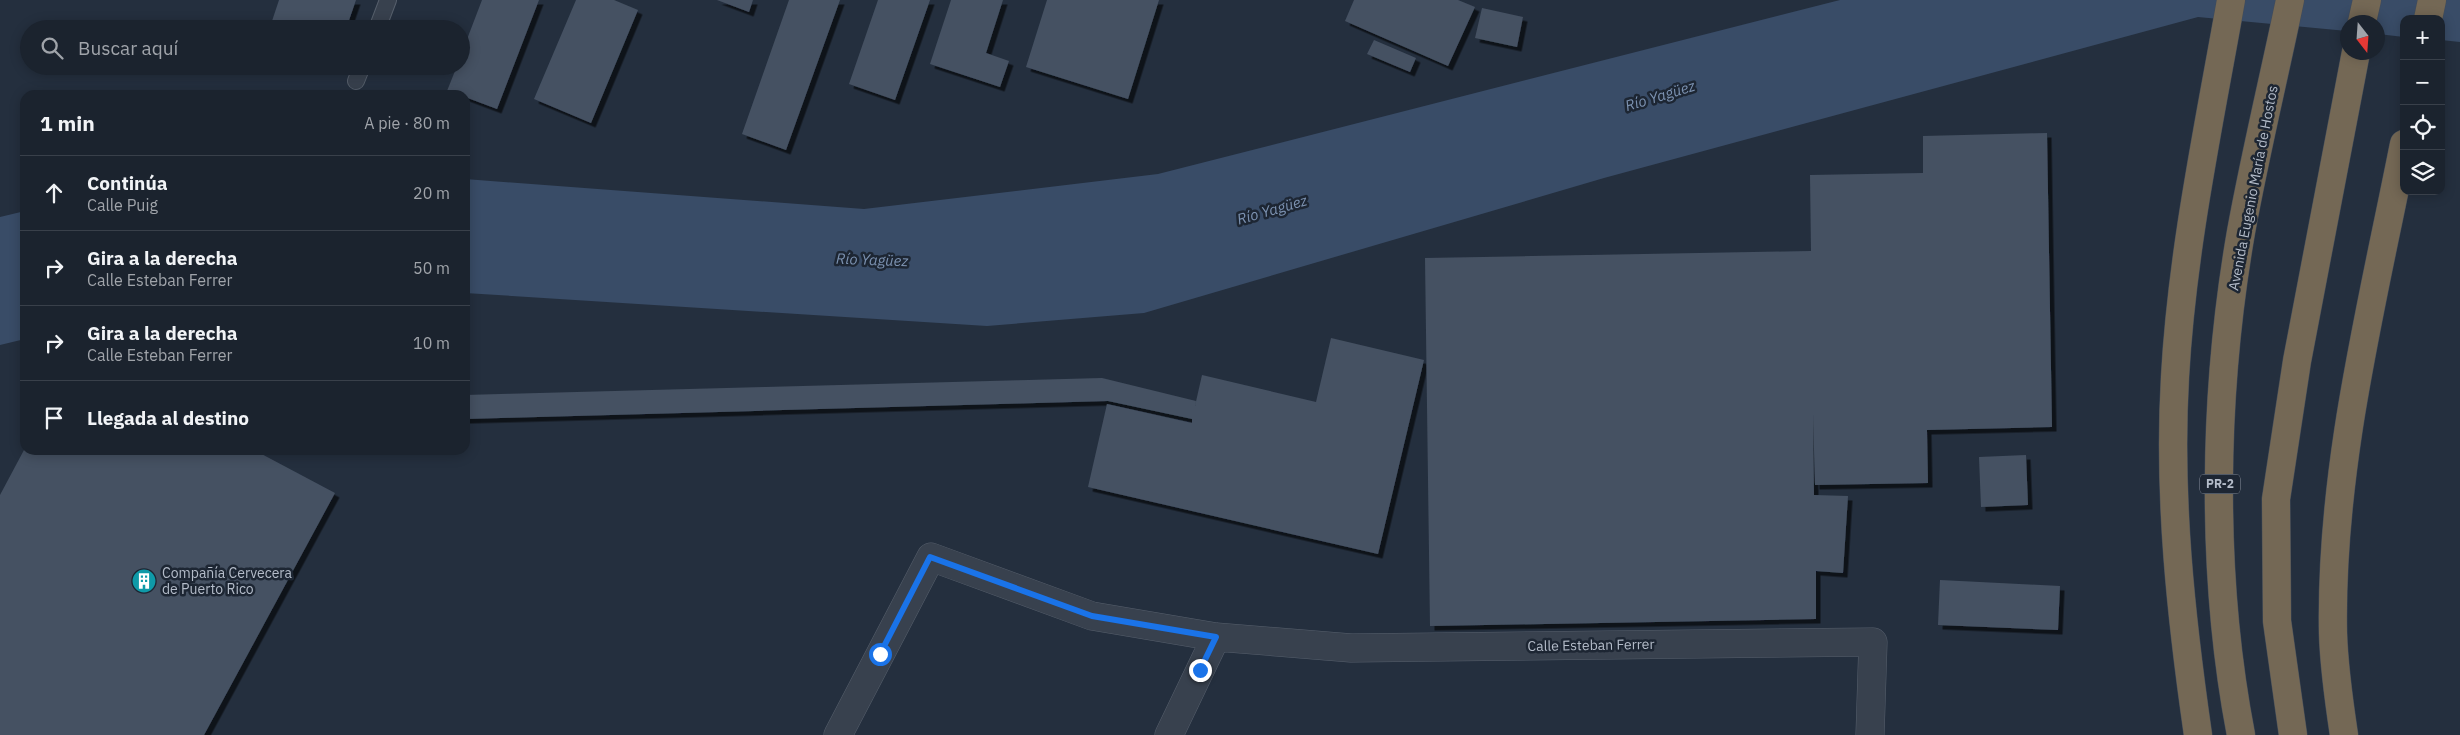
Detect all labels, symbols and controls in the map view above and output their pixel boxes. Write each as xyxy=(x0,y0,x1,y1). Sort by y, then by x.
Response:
north arrow xyxy=(2340,15,2385,60)
map controls xyxy=(2400,15,2445,195)
button: + xyxy=(2400,15,2445,60)
search box xyxy=(20,20,470,75)
icon: search xyxy=(38,34,66,62)
text: Buscar aquí xyxy=(78,36,178,60)
button: − xyxy=(2400,60,2445,105)
water label: Río Yagüez xyxy=(1623,76,1697,115)
street label: Avenida Eugenio María de Hostos xyxy=(2224,84,2282,292)
button: locate xyxy=(2400,105,2445,150)
text: 1 min xyxy=(40,109,95,137)
text: A pie · 80 m xyxy=(364,113,450,133)
button: layers xyxy=(2400,150,2445,195)
text: Continúa xyxy=(87,171,168,195)
icon: ahead xyxy=(40,179,68,207)
text: 20 m xyxy=(413,183,450,203)
water label: Río Yagüez xyxy=(1235,190,1309,229)
text: Calle Puig xyxy=(87,195,158,215)
text: Gira a la derecha xyxy=(87,246,238,270)
water label: Río Yagüez xyxy=(836,249,909,270)
icon: right xyxy=(40,254,68,282)
text: 50 m xyxy=(413,258,450,278)
text: Calle Esteban Ferrer xyxy=(87,270,232,290)
text: Gira a la derecha xyxy=(87,321,238,345)
icon: right xyxy=(40,329,68,357)
text: 10 m xyxy=(413,333,450,353)
text: Calle Esteban Ferrer xyxy=(87,345,232,365)
icon: arrive xyxy=(40,404,68,432)
text: Llegada al destino xyxy=(87,406,249,430)
road number: PR-2 xyxy=(2200,474,2240,494)
place label: Compañía Cervecera de Puerto Rico xyxy=(162,564,292,598)
building icon: Compañía Cervecera de Puerto Rico xyxy=(131,568,157,594)
street label: Calle Esteban Ferrer xyxy=(1527,635,1655,655)
route start xyxy=(869,643,892,666)
route end xyxy=(1189,659,1212,682)

